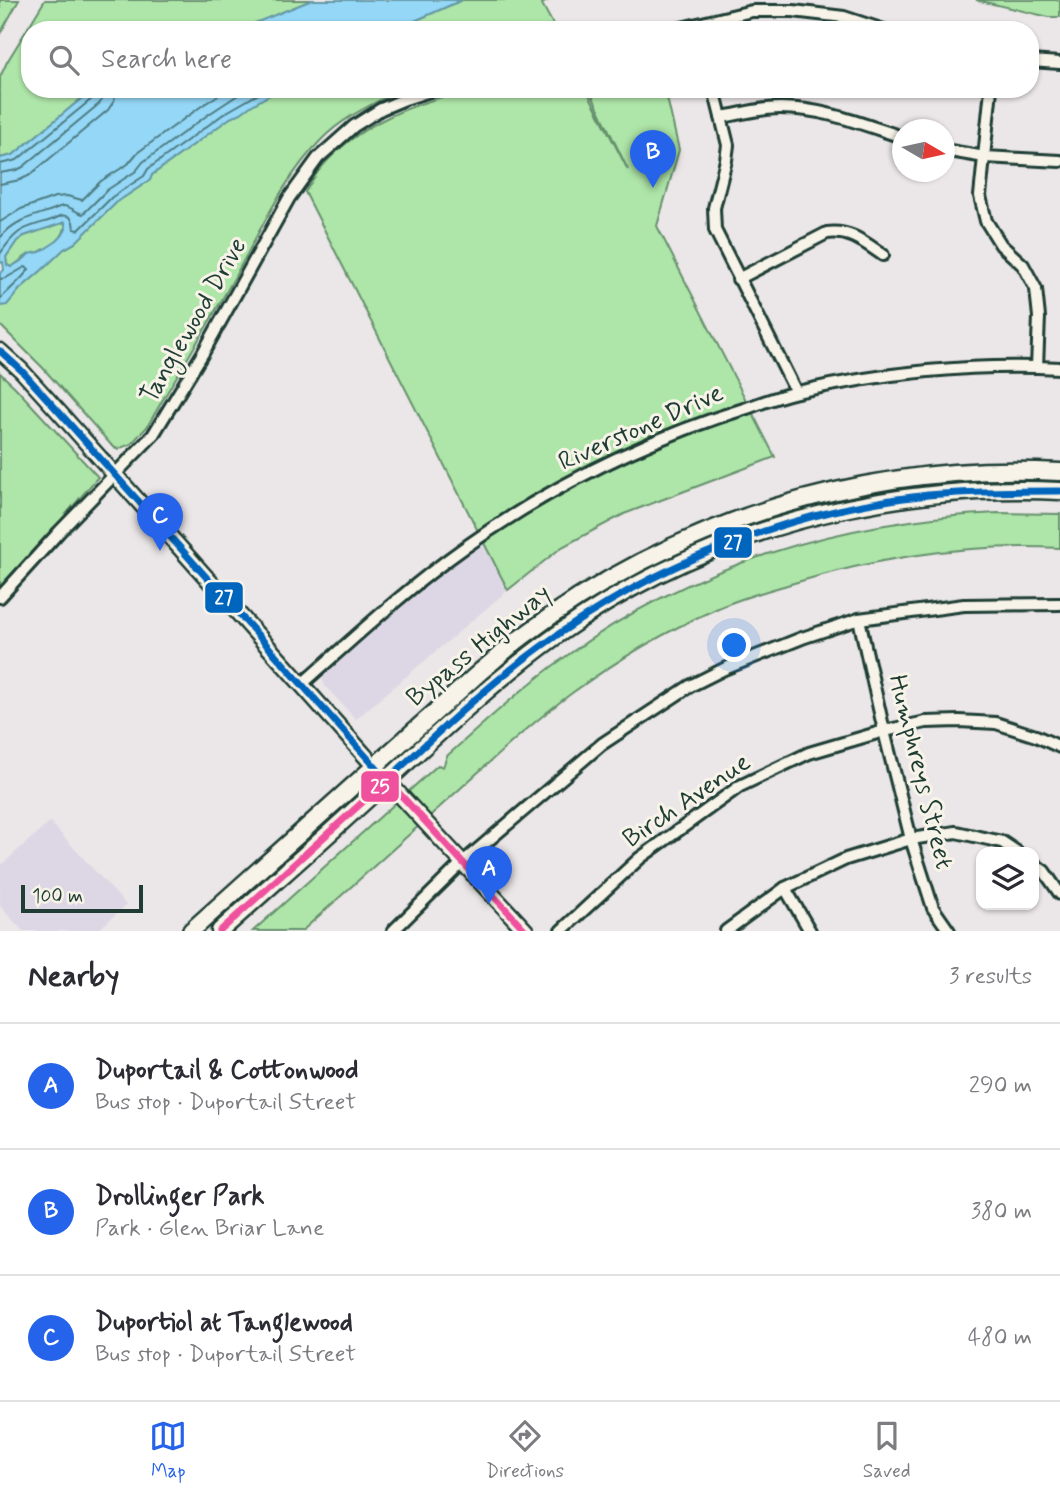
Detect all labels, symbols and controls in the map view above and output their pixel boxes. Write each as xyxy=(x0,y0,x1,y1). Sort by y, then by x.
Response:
search box xyxy=(21,21,1039,98)
icon: search xyxy=(45,41,83,79)
text: Search here xyxy=(101,43,232,77)
north arrow xyxy=(892,119,955,182)
pin: B xyxy=(630,130,676,188)
street label: Tanglewood Drive xyxy=(133,232,257,411)
street label: Riverstone Drive xyxy=(553,376,729,480)
pin: C xyxy=(137,493,183,551)
line badge: 27 xyxy=(713,526,753,559)
text: 27 xyxy=(724,531,743,556)
street label: Bypass Highway xyxy=(400,577,558,715)
line badge: 27 xyxy=(204,581,244,614)
text: 27 xyxy=(215,586,234,611)
your location xyxy=(717,628,751,662)
street label: Humphreys Street xyxy=(879,671,961,873)
street label: Birch Avenue xyxy=(617,746,758,856)
line badge: 25 xyxy=(360,770,400,803)
text: 25 xyxy=(370,775,390,800)
pin: A xyxy=(466,846,512,904)
map controls xyxy=(976,847,1039,910)
button: layers xyxy=(976,847,1039,910)
scale bar xyxy=(21,882,144,914)
text: 100 m xyxy=(32,884,83,909)
text: Nearby xyxy=(28,957,119,996)
text: 3 results xyxy=(949,962,1032,992)
text: Duportail & Cottonwood xyxy=(95,1054,359,1088)
text: A xyxy=(43,1071,59,1101)
text: 290 m xyxy=(969,1071,1032,1101)
text: Bus stop · Duportail Street xyxy=(95,1088,356,1118)
text: Drollinger Park xyxy=(95,1180,264,1214)
text: B xyxy=(44,1197,58,1227)
text: 380 m xyxy=(971,1197,1032,1227)
text: Park · Glen Briar Lane xyxy=(95,1214,324,1244)
text: Duportiol at Tanglewood xyxy=(95,1306,353,1340)
text: C xyxy=(43,1323,59,1353)
text: 480 m xyxy=(968,1323,1032,1353)
text: Bus stop · Duportail Street xyxy=(95,1340,356,1370)
tab: Map xyxy=(149,1417,187,1484)
tab: Directions xyxy=(486,1417,564,1484)
tab: Saved xyxy=(863,1417,911,1484)

